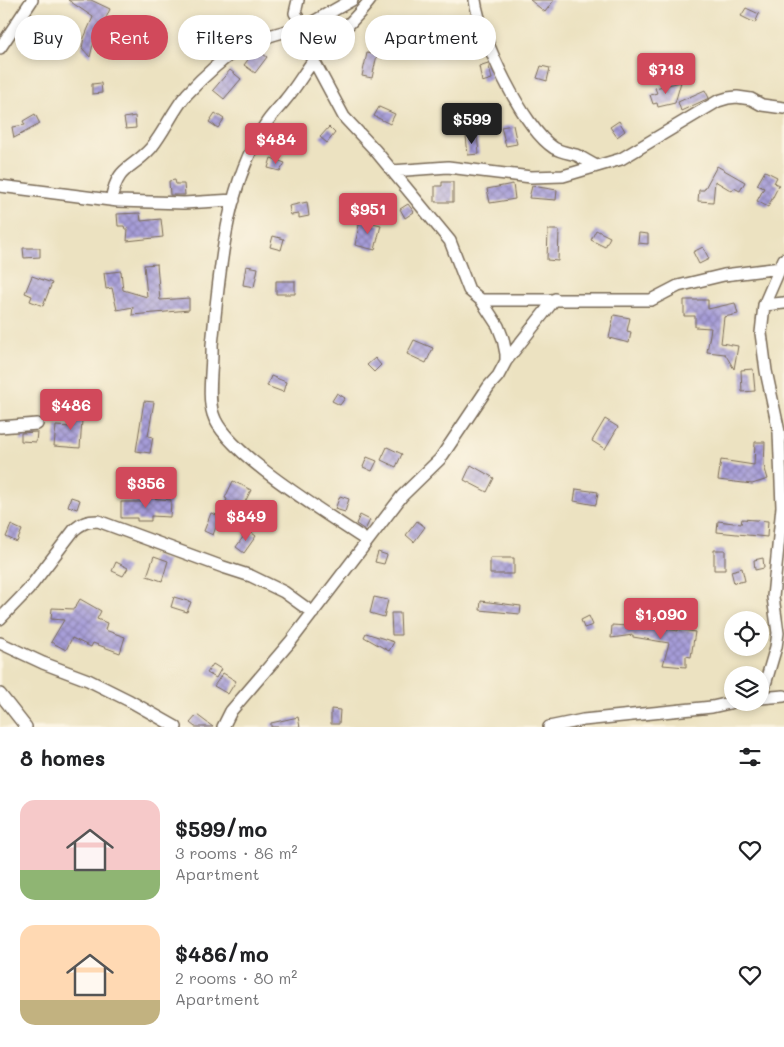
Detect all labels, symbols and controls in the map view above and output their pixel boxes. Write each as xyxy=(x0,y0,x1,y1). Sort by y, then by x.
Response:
chip: Buy xyxy=(15,15,81,60)
chip: Rent xyxy=(91,15,168,60)
chip: Filters xyxy=(178,15,271,60)
chip: New xyxy=(281,15,355,60)
chip: Apartment xyxy=(365,15,496,60)
pin: $713 xyxy=(636,52,696,95)
text: $713 xyxy=(648,58,684,79)
pin: $599 xyxy=(442,102,502,145)
text: $599 xyxy=(453,108,491,129)
pin: $484 xyxy=(246,122,306,165)
text: $484 xyxy=(256,128,296,149)
pin: $951 xyxy=(338,192,398,235)
text: $951 xyxy=(350,198,386,219)
pin: $486 xyxy=(41,388,101,431)
text: $486 xyxy=(51,394,91,415)
pin: $356 xyxy=(116,466,176,509)
text: $356 xyxy=(127,472,165,493)
pin: $849 xyxy=(216,500,276,542)
text: $849 xyxy=(226,505,266,526)
pin: $1,090 xyxy=(620,598,702,640)
text: $1,090 xyxy=(635,603,687,624)
map controls xyxy=(724,611,769,711)
button: locate xyxy=(724,611,769,656)
button: layers xyxy=(724,666,769,711)
icon: filters xyxy=(736,743,764,771)
text: 8 homes xyxy=(20,744,105,771)
text: $599/mo xyxy=(175,815,267,842)
icon: home xyxy=(60,820,120,880)
icon: heart xyxy=(736,836,764,864)
text: 3 rooms · 86 m² xyxy=(175,842,298,863)
text: Apartment xyxy=(175,863,260,884)
text: $486/mo xyxy=(175,940,269,967)
icon: home xyxy=(60,945,120,1005)
icon: heart xyxy=(736,961,764,989)
text: 2 rooms · 80 m² xyxy=(175,967,297,988)
text: Apartment xyxy=(175,988,260,1009)

